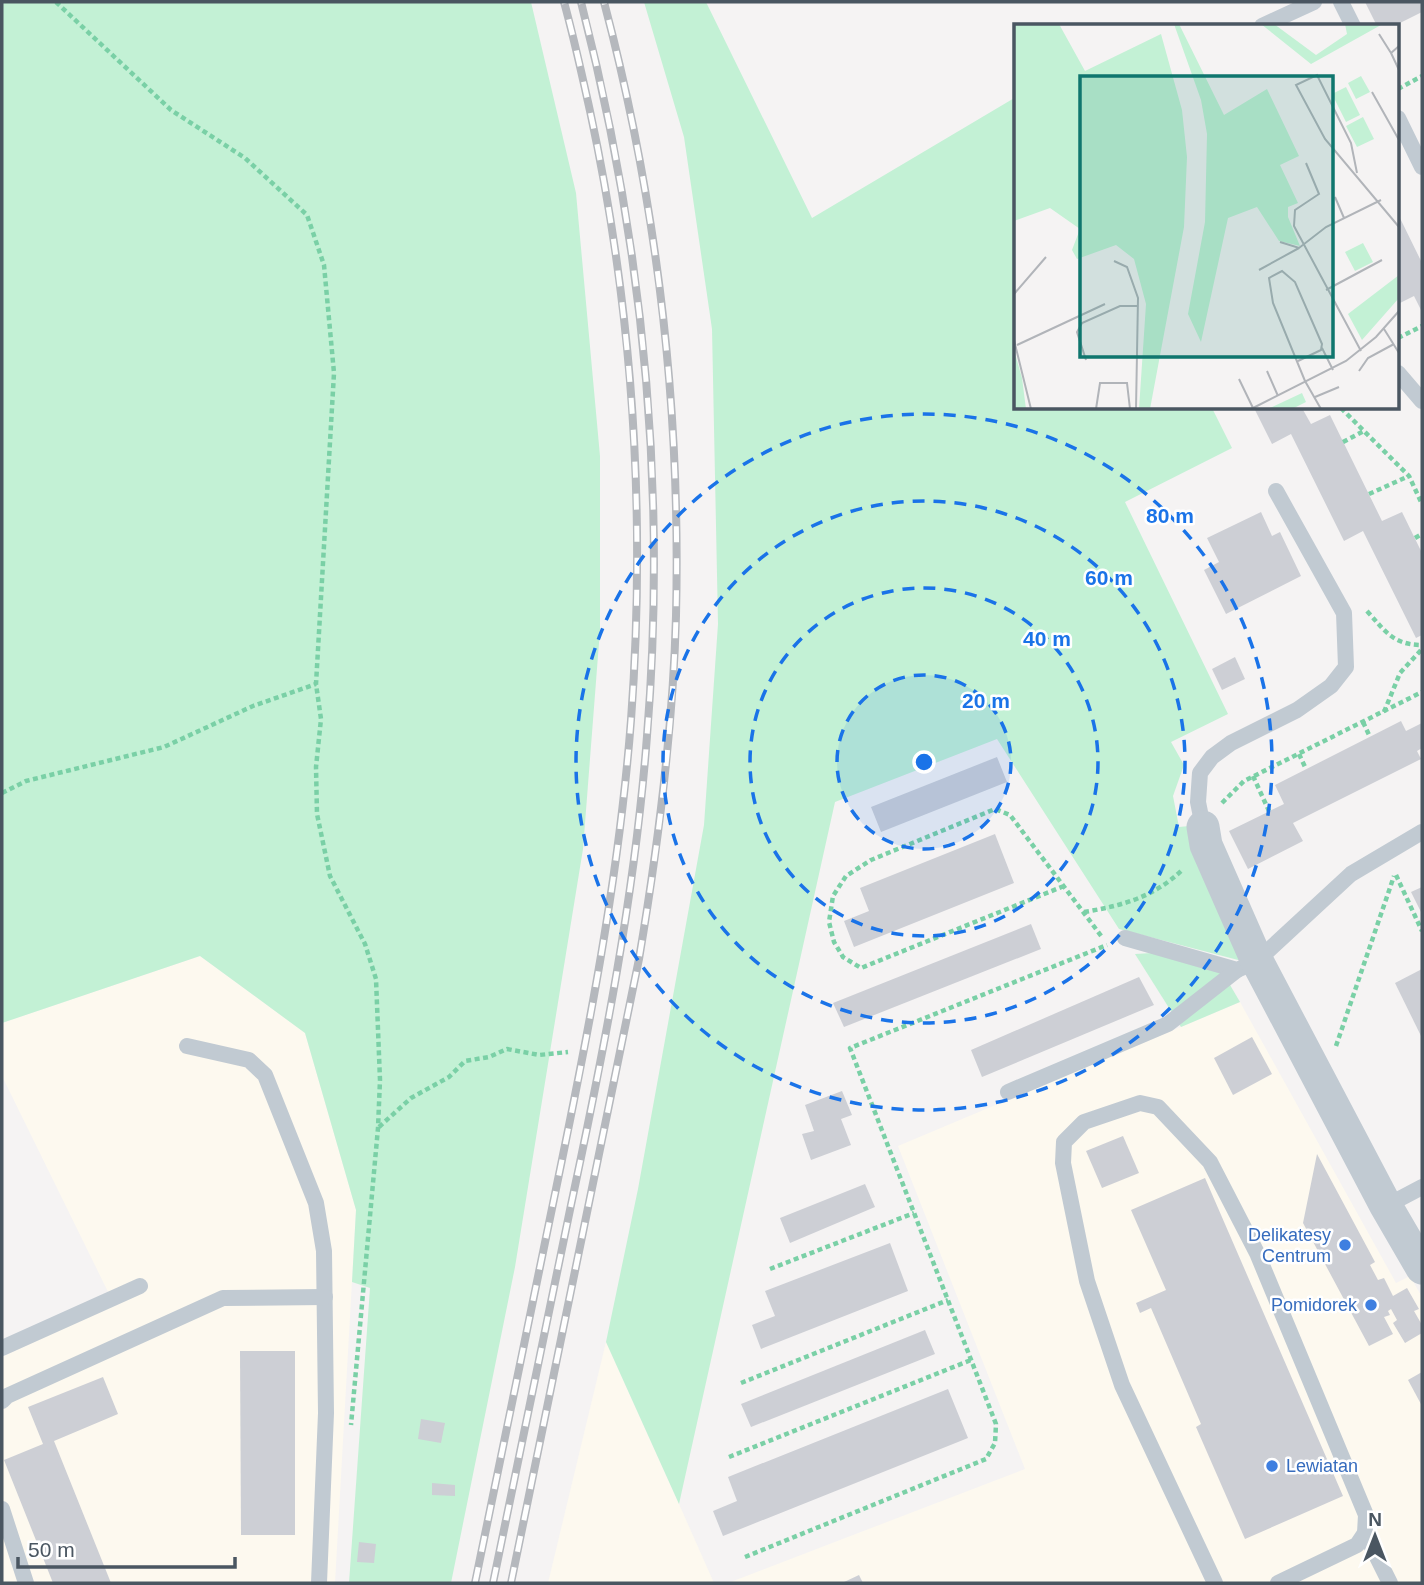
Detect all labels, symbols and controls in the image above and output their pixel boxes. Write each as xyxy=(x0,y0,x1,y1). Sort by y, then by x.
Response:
inset map xyxy=(1014,24,1400,410)
text: 80 m xyxy=(1146,504,1194,527)
text: 60 m xyxy=(1085,566,1133,589)
text: 40 m xyxy=(1023,627,1071,650)
text: 20 m xyxy=(962,689,1010,712)
centre of rings xyxy=(912,750,936,774)
place label: Delikatesy Centrum xyxy=(1248,1225,1331,1266)
marker: Delikatesy Centrum xyxy=(1337,1237,1353,1253)
place label: Pomidorek xyxy=(1271,1295,1358,1315)
marker: Pomidorek xyxy=(1363,1297,1379,1313)
place label: Lewiatan xyxy=(1286,1456,1358,1476)
marker: Lewiatan xyxy=(1264,1458,1280,1474)
north arrow xyxy=(1340,1501,1410,1571)
text: N xyxy=(1368,1509,1382,1530)
scale bar xyxy=(18,1526,234,1570)
text: 50 m xyxy=(28,1538,75,1561)

